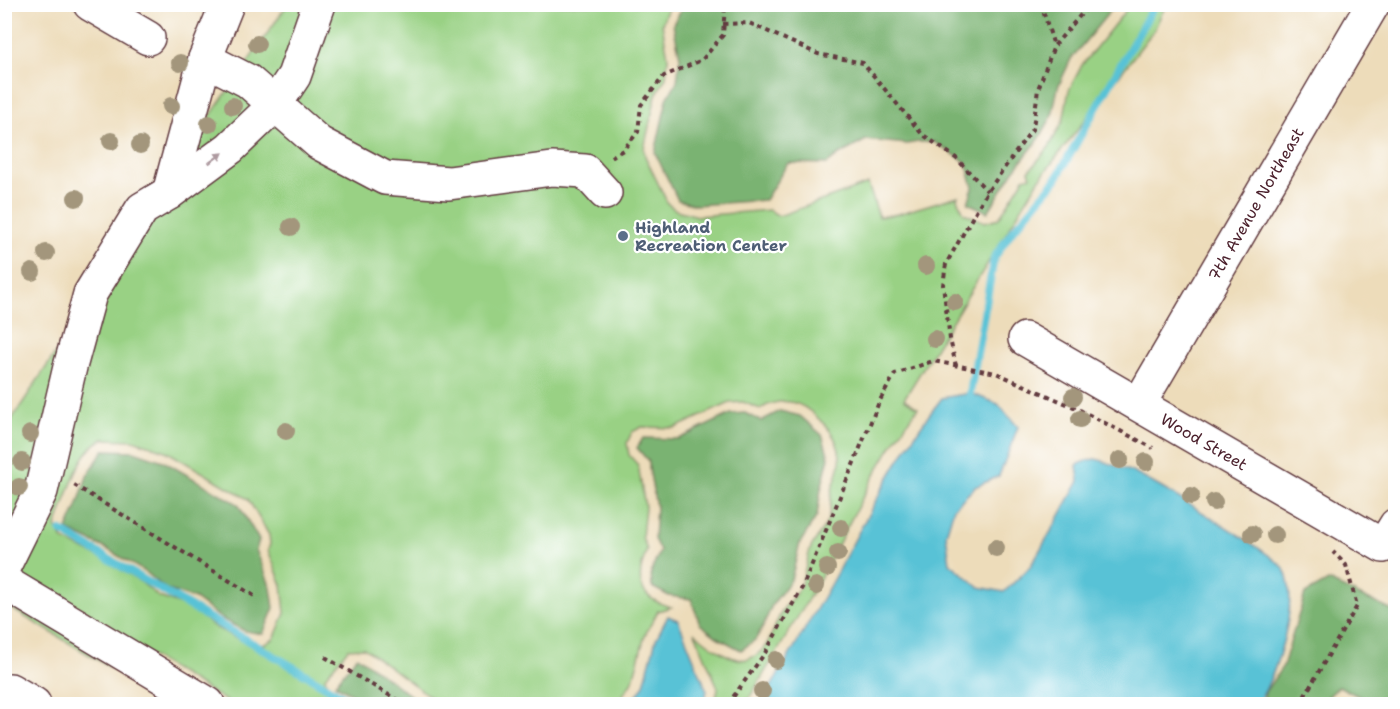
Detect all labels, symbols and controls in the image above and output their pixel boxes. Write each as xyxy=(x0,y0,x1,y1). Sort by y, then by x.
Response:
street label: 7th Avenue Northeast xyxy=(1204,124,1308,284)
one-way arrow xyxy=(207,152,223,164)
place label: Highland Recreation Center xyxy=(635,217,787,256)
marker: Highland Recreation Center xyxy=(616,229,630,243)
street label: Wood Street xyxy=(1157,409,1251,475)

